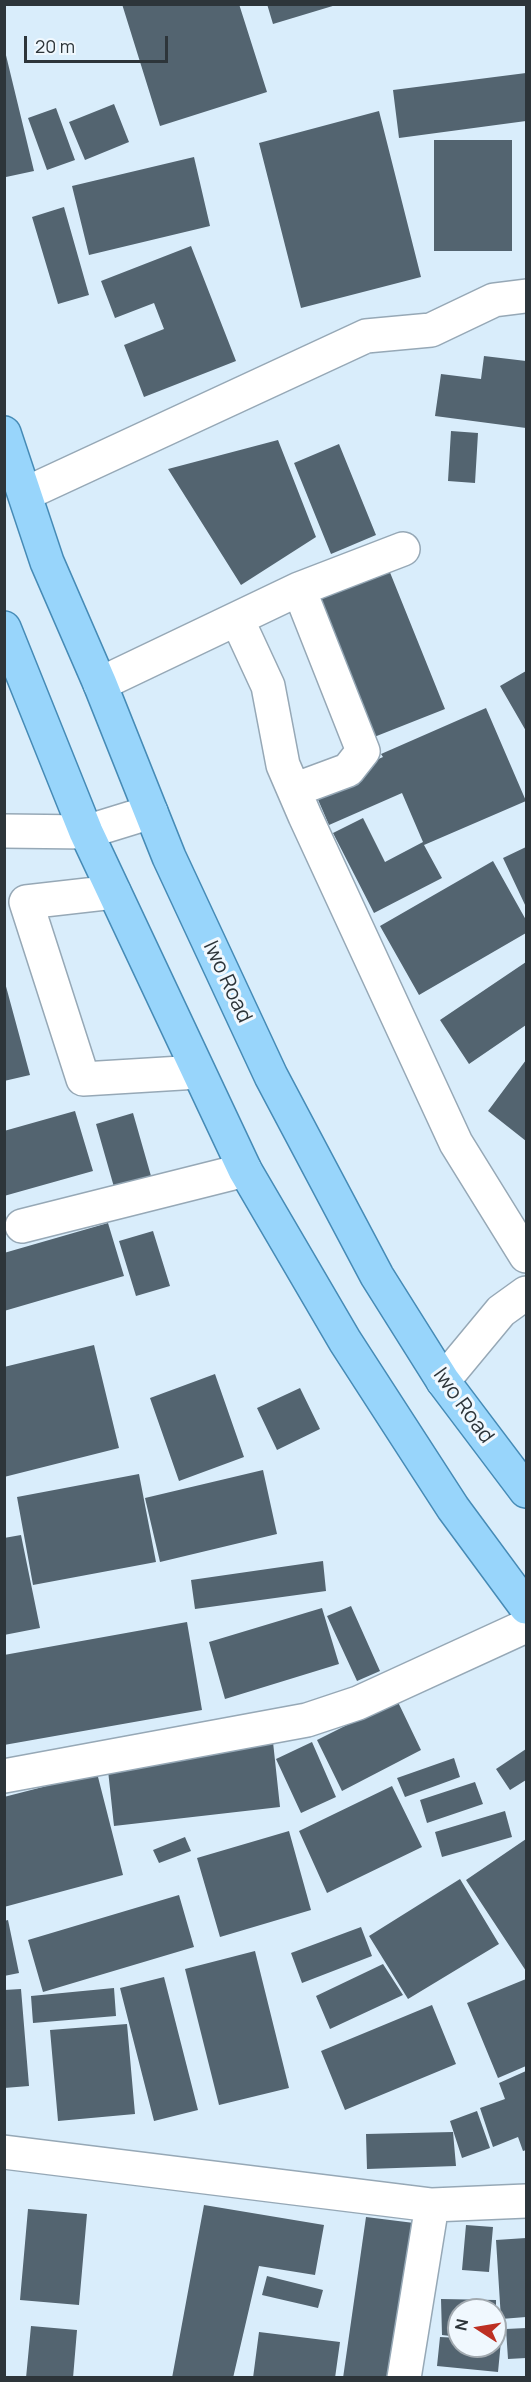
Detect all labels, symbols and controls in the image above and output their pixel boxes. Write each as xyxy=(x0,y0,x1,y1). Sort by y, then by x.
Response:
scale bar xyxy=(27,24,171,62)
text: 20 m xyxy=(35,34,75,58)
street label: Iwo Road xyxy=(197,937,257,1027)
street label: Iwo Road xyxy=(427,1363,499,1449)
north arrow xyxy=(447,2298,507,2358)
text: N xyxy=(449,2317,473,2333)

